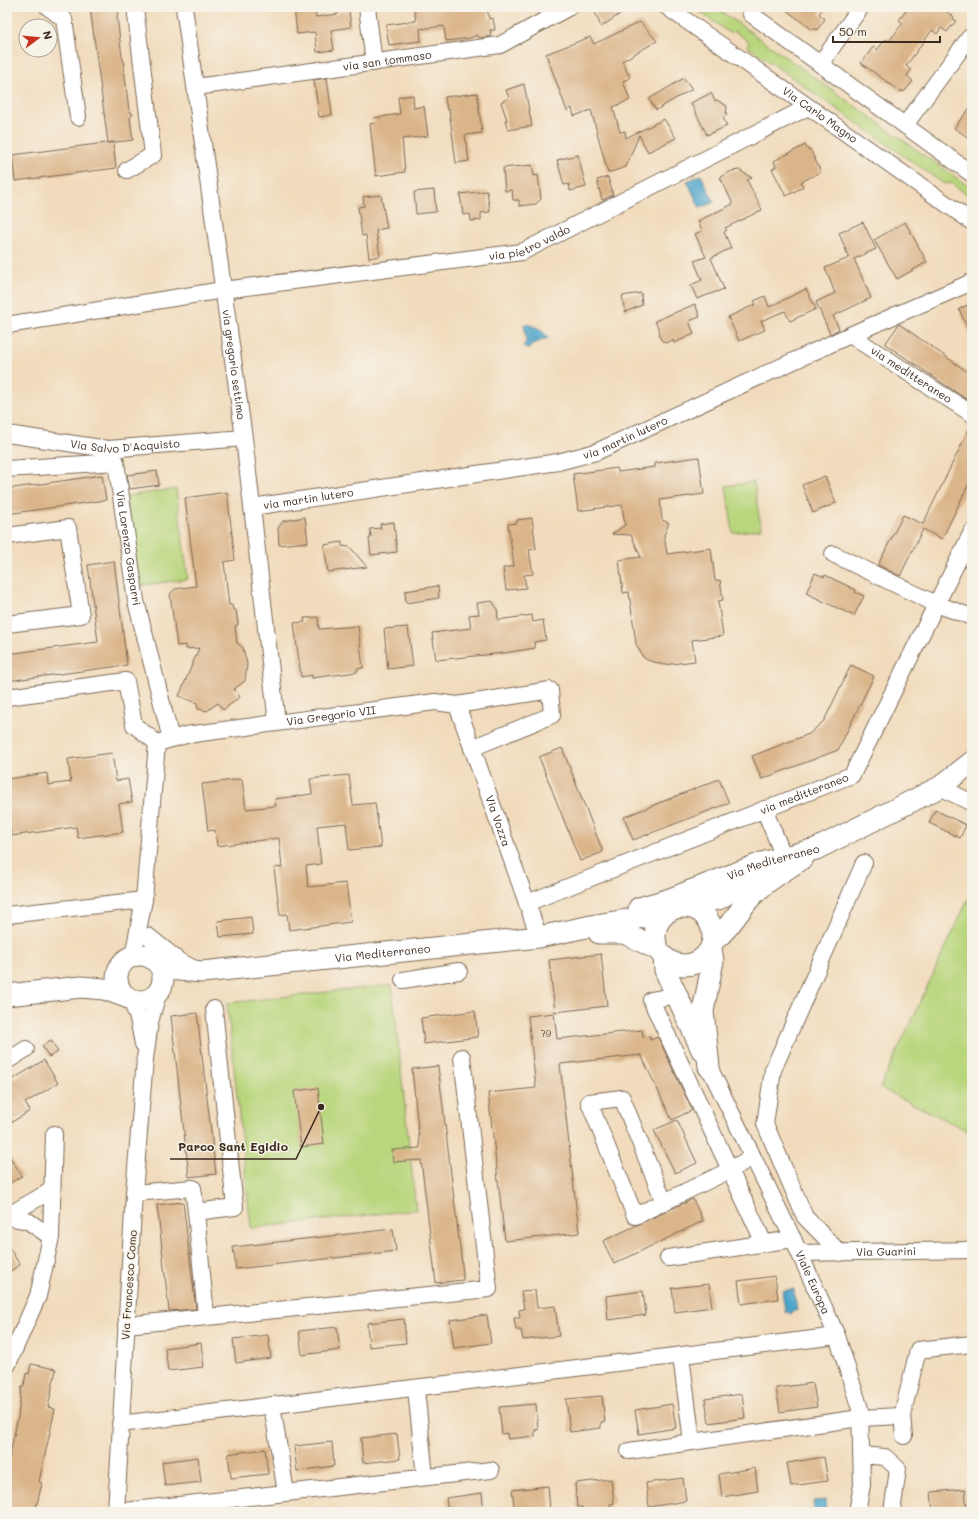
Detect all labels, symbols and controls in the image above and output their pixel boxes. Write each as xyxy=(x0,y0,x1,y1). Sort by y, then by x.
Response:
north arrow xyxy=(18,18,58,58)
scale bar xyxy=(833,18,940,44)
text: 50 m xyxy=(839,23,867,39)
text: N xyxy=(40,29,56,41)
street label: via san tommaso xyxy=(342,46,433,74)
street label: Via Carlo Magno xyxy=(780,83,861,146)
street label: via pietro valdo xyxy=(488,221,573,263)
street label: via gregorio settimo xyxy=(219,309,249,421)
street label: via meditteraneo xyxy=(868,342,955,406)
street label: via martin lutero xyxy=(581,412,670,462)
street label: Via Salvo D'Acquisto xyxy=(69,435,181,456)
street label: via martin lutero xyxy=(262,484,355,512)
street label: Via Lorenzo Gasparri xyxy=(113,489,145,607)
street label: Via Gregorio VII xyxy=(285,702,377,729)
street label: via meditteraneo xyxy=(758,769,851,818)
street label: Via Vozza xyxy=(482,793,515,849)
street label: Via Mediterraneo xyxy=(725,840,821,883)
street label: Via Mediterraneo xyxy=(334,940,431,965)
house number: 79 xyxy=(541,1028,552,1039)
callout: Parco Sant Egidio xyxy=(170,1135,296,1159)
text: Parco Sant Egidio xyxy=(178,1138,288,1154)
street label: Via Francesco Como xyxy=(117,1229,140,1340)
street label: Via Guarini xyxy=(856,1243,916,1259)
street label: Viale Europa xyxy=(792,1248,834,1317)

